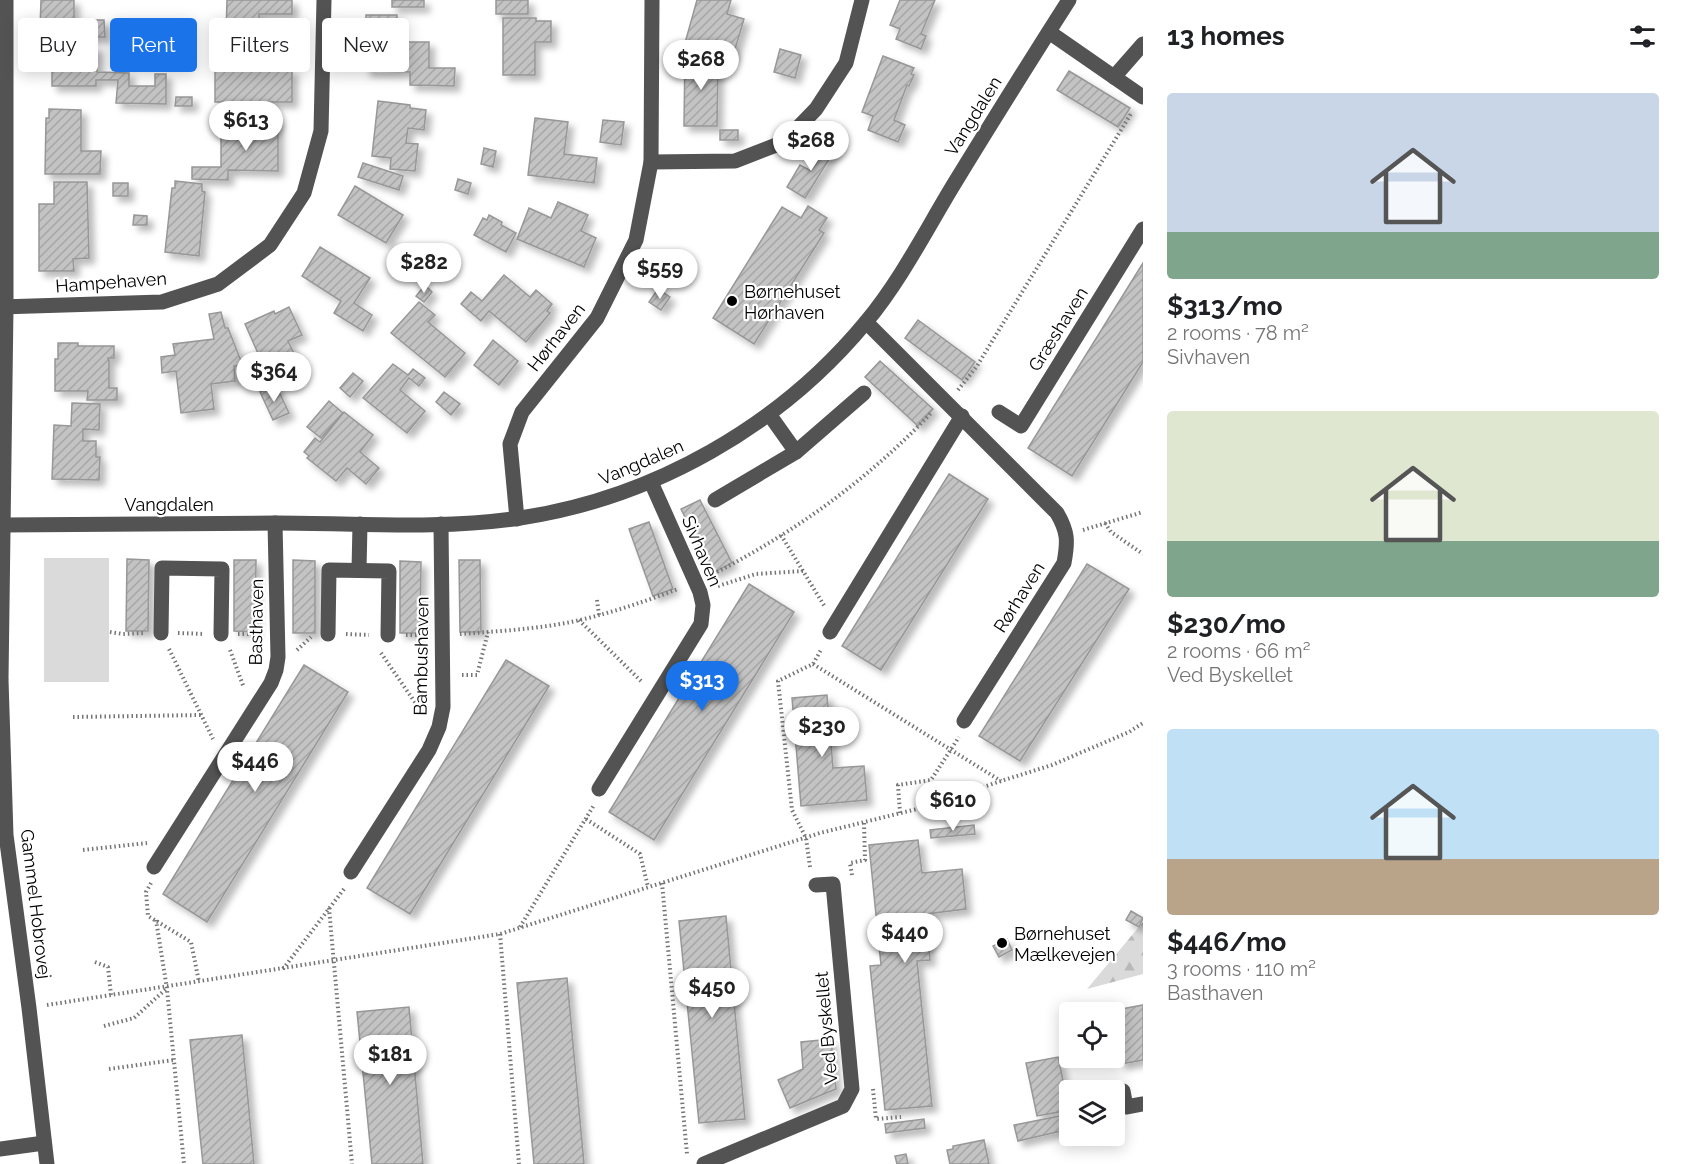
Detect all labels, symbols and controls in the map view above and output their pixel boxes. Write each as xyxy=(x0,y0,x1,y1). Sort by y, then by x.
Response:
chip: Buy xyxy=(18,18,98,72)
chip: Rent xyxy=(110,18,197,72)
chip: Filters xyxy=(209,18,310,72)
chip: New xyxy=(322,18,409,72)
icon: filters xyxy=(1626,20,1659,53)
text: 13 homes xyxy=(1167,21,1285,51)
pin: $268 xyxy=(665,40,737,91)
text: $268 xyxy=(677,47,725,71)
street label: Vangdalen xyxy=(940,72,1006,160)
pin: $613 xyxy=(210,101,282,152)
text: $613 xyxy=(223,108,269,132)
pin: $268 xyxy=(775,121,847,172)
text: $268 xyxy=(787,128,835,152)
icon: home xyxy=(1359,132,1467,240)
pin: $282 xyxy=(388,243,460,294)
pin: $559 xyxy=(624,249,696,300)
text: $282 xyxy=(400,250,448,274)
text: $559 xyxy=(637,256,683,280)
street label: Hampehaven xyxy=(55,268,167,296)
place label: Børnehuset Hørhaven xyxy=(744,281,840,323)
street label: Græshaven xyxy=(1024,283,1092,375)
text: $313/mo xyxy=(1167,291,1282,321)
marker: Børnehuset Hørhaven xyxy=(725,294,739,308)
street label: Hørhaven xyxy=(523,299,589,375)
text: 2 rooms · 78 m² xyxy=(1167,321,1309,345)
text: Sivhaven xyxy=(1167,345,1250,369)
pin: $364 xyxy=(238,352,310,403)
text: $364 xyxy=(250,359,298,383)
street label: Vangdalen xyxy=(596,435,686,489)
icon: home xyxy=(1359,450,1467,558)
street label: Vangdalen xyxy=(124,494,214,515)
street label: Sivhaven xyxy=(678,512,726,590)
street label: Rørhaven xyxy=(989,558,1049,636)
street label: Basthaven xyxy=(245,578,267,666)
street label: Bambushaven xyxy=(409,596,433,716)
text: $230/mo xyxy=(1167,609,1286,639)
text: 2 rooms · 66 m² xyxy=(1167,639,1310,663)
pin: $313 xyxy=(666,661,738,712)
text: Ved Byskellet xyxy=(1167,663,1293,687)
text: $313 xyxy=(680,668,724,692)
pin: $230 xyxy=(786,707,858,758)
text: $230 xyxy=(798,714,846,738)
pin: $446 xyxy=(219,742,291,793)
text: $446 xyxy=(231,749,279,773)
icon: home xyxy=(1359,768,1467,876)
pin: $610 xyxy=(917,781,989,832)
text: $610 xyxy=(930,788,976,812)
street label: Gammel Hobrovej xyxy=(16,828,56,980)
pin: $440 xyxy=(869,913,941,964)
text: $440 xyxy=(881,920,929,944)
place label: Børnehuset Mælkevejen xyxy=(1014,923,1116,965)
text: $446/mo xyxy=(1167,927,1286,957)
marker: Børnehuset Mælkevejen xyxy=(995,936,1009,950)
text: 3 rooms · 110 m² xyxy=(1167,957,1316,981)
pin: $450 xyxy=(676,968,748,1019)
street label: Ved Byskellet xyxy=(811,971,841,1085)
text: $450 xyxy=(688,975,736,999)
text: Basthaven xyxy=(1167,981,1264,1005)
map controls xyxy=(1059,1002,1125,1146)
button: locate xyxy=(1059,1002,1125,1068)
pin: $181 xyxy=(354,1035,426,1086)
text: $181 xyxy=(368,1042,412,1066)
button: layers xyxy=(1059,1080,1125,1146)

